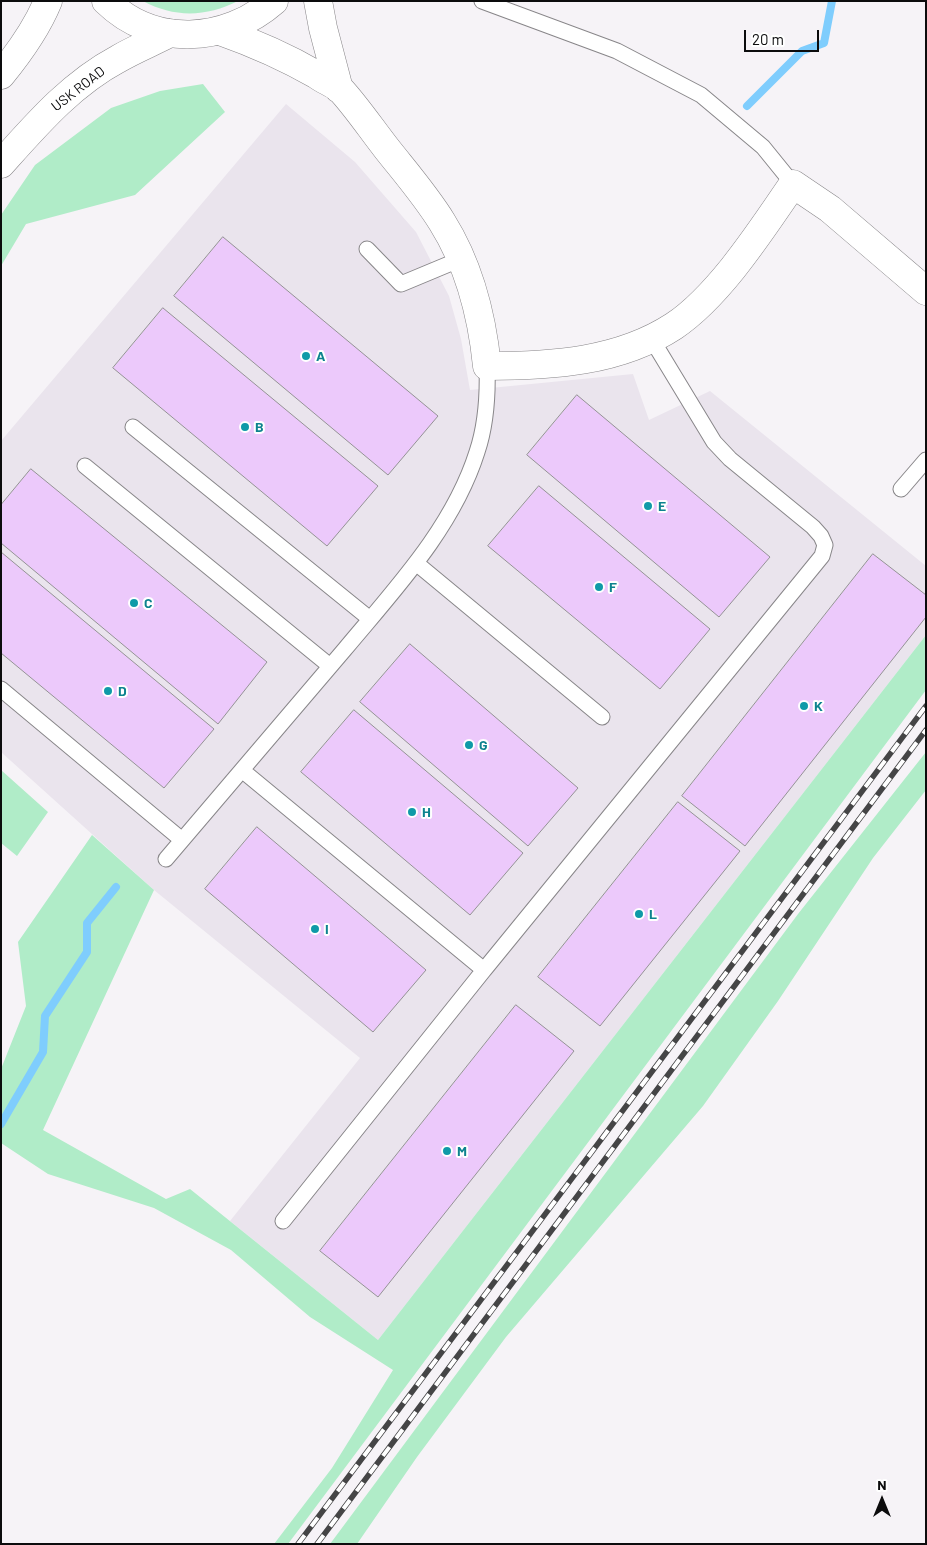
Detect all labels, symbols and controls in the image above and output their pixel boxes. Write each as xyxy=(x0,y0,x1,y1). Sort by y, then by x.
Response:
scale bar xyxy=(747,20,822,52)
text: 20 m xyxy=(752,30,784,48)
street label: USK ROAD xyxy=(48,63,108,115)
place label: A xyxy=(316,348,325,364)
marker: A xyxy=(300,350,312,362)
place label: B xyxy=(255,419,264,435)
marker: B xyxy=(239,421,251,433)
place label: E xyxy=(658,498,666,514)
marker: E xyxy=(642,500,654,512)
place label: F xyxy=(609,579,617,595)
marker: F xyxy=(593,581,605,593)
place label: C xyxy=(144,595,153,611)
marker: C xyxy=(128,597,140,609)
place label: D xyxy=(118,683,127,699)
marker: D xyxy=(102,685,114,697)
place label: K xyxy=(814,698,823,714)
marker: K xyxy=(798,700,810,712)
place label: G xyxy=(479,737,488,753)
marker: G xyxy=(463,739,475,751)
place label: H xyxy=(422,804,431,820)
marker: H xyxy=(406,806,418,818)
place label: L xyxy=(649,906,657,922)
marker: L xyxy=(633,908,645,920)
place label: I xyxy=(325,921,329,937)
marker: I xyxy=(309,923,321,935)
place label: M xyxy=(457,1143,467,1159)
marker: M xyxy=(441,1145,453,1157)
north arrow xyxy=(857,1475,907,1525)
text: N xyxy=(877,1476,887,1493)

